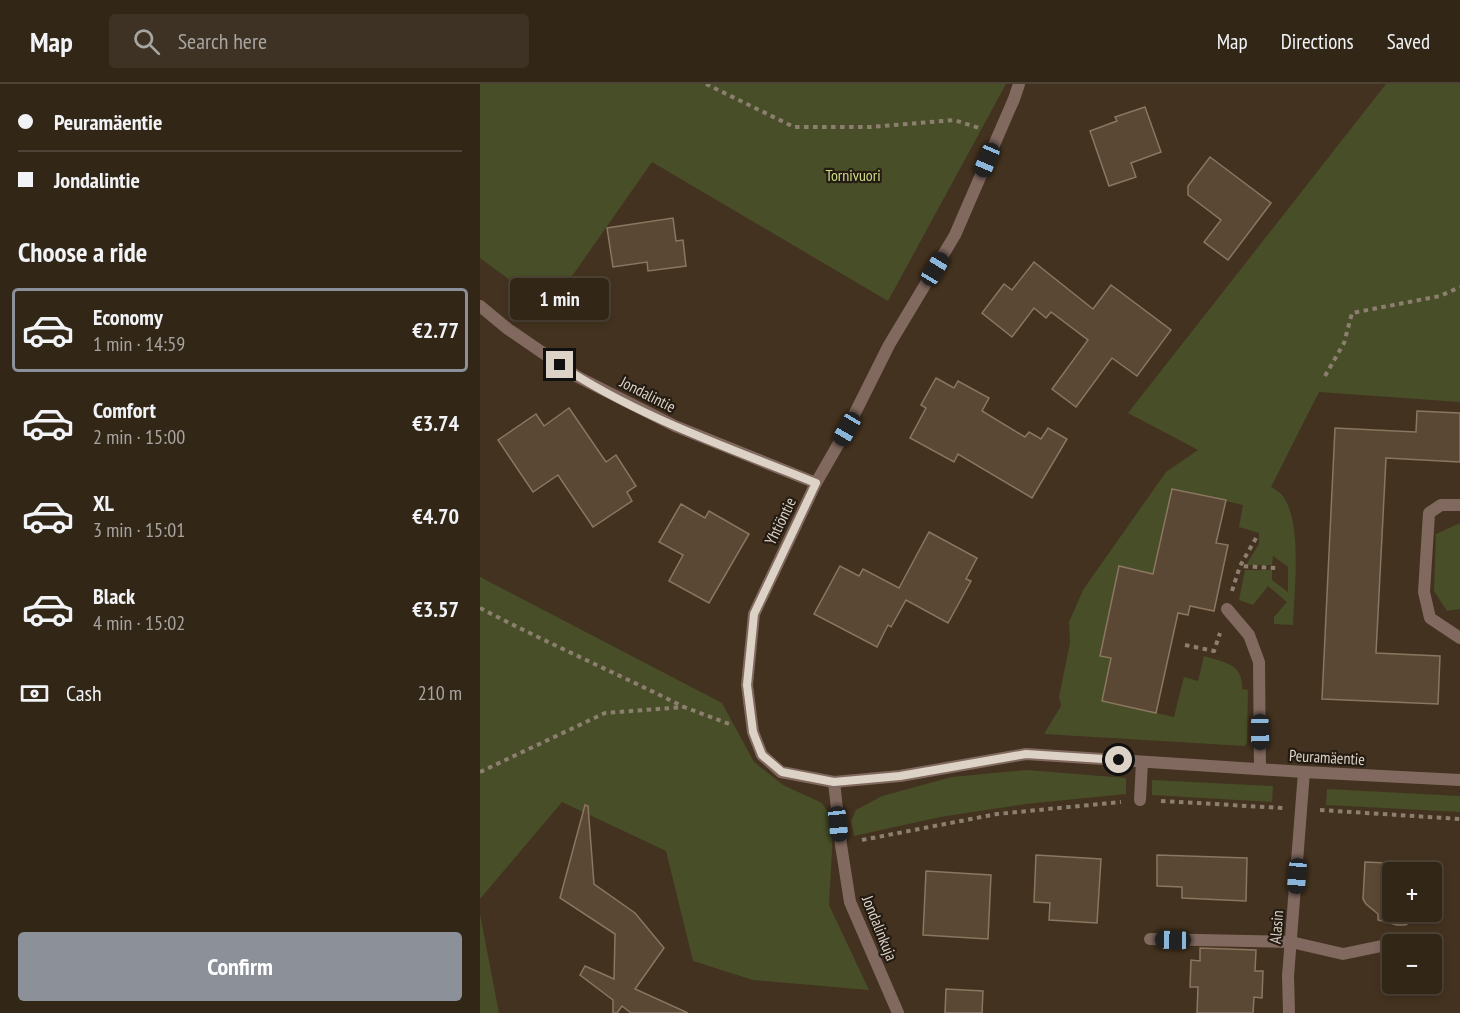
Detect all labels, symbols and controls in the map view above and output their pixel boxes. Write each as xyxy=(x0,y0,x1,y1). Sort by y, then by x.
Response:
search box xyxy=(109,14,529,68)
text: Map xyxy=(30,23,73,60)
icon: search xyxy=(130,25,163,58)
text: Search here xyxy=(178,27,267,55)
text: Map xyxy=(1217,28,1248,55)
text: Directions xyxy=(1281,28,1354,55)
text: Saved xyxy=(1387,28,1430,55)
text: Peuramäentie xyxy=(54,108,162,136)
car xyxy=(972,140,1002,180)
park label: Tornivuori xyxy=(825,165,881,185)
text: Jondalintie xyxy=(54,166,140,194)
text: Choose a ride xyxy=(18,235,147,269)
car xyxy=(918,249,952,289)
callout: 1 min xyxy=(511,278,610,320)
text: 1 min xyxy=(539,286,580,312)
icon: car xyxy=(21,303,75,357)
text: Economy xyxy=(93,303,163,331)
text: €2.77 xyxy=(412,316,459,344)
text: 1 min · 14:59 xyxy=(93,331,185,357)
route end xyxy=(546,351,573,378)
street label: Jondalintie xyxy=(616,371,679,416)
icon: car xyxy=(21,396,75,450)
text: Comfort xyxy=(93,396,156,424)
text: €3.74 xyxy=(412,409,459,437)
car xyxy=(830,409,864,449)
text: 2 min · 15:00 xyxy=(93,424,185,450)
icon: car xyxy=(21,489,75,543)
text: XL xyxy=(93,489,114,517)
street label: Yhtiöntie xyxy=(760,494,800,548)
text: €4.70 xyxy=(412,502,459,530)
text: 3 min · 15:01 xyxy=(93,517,185,543)
icon: car xyxy=(21,582,75,636)
text: Black xyxy=(93,582,135,610)
text: €3.57 xyxy=(412,595,459,623)
text: 4 min · 15:02 xyxy=(93,610,185,636)
icon: cash xyxy=(18,677,51,710)
text: Cash xyxy=(66,679,102,707)
text: 210 m xyxy=(418,680,462,706)
car xyxy=(1251,714,1269,750)
street label: Peuramäentie xyxy=(1289,745,1365,769)
route start xyxy=(1105,746,1132,773)
car xyxy=(827,805,849,843)
car xyxy=(1286,857,1308,895)
map controls xyxy=(1382,862,1442,994)
button: + xyxy=(1382,862,1442,922)
street label: Jondalinkuja xyxy=(858,892,902,963)
street label: Alasin xyxy=(1265,909,1287,945)
car xyxy=(1155,931,1191,949)
button: Confirm xyxy=(18,932,462,1001)
button: − xyxy=(1382,934,1442,994)

